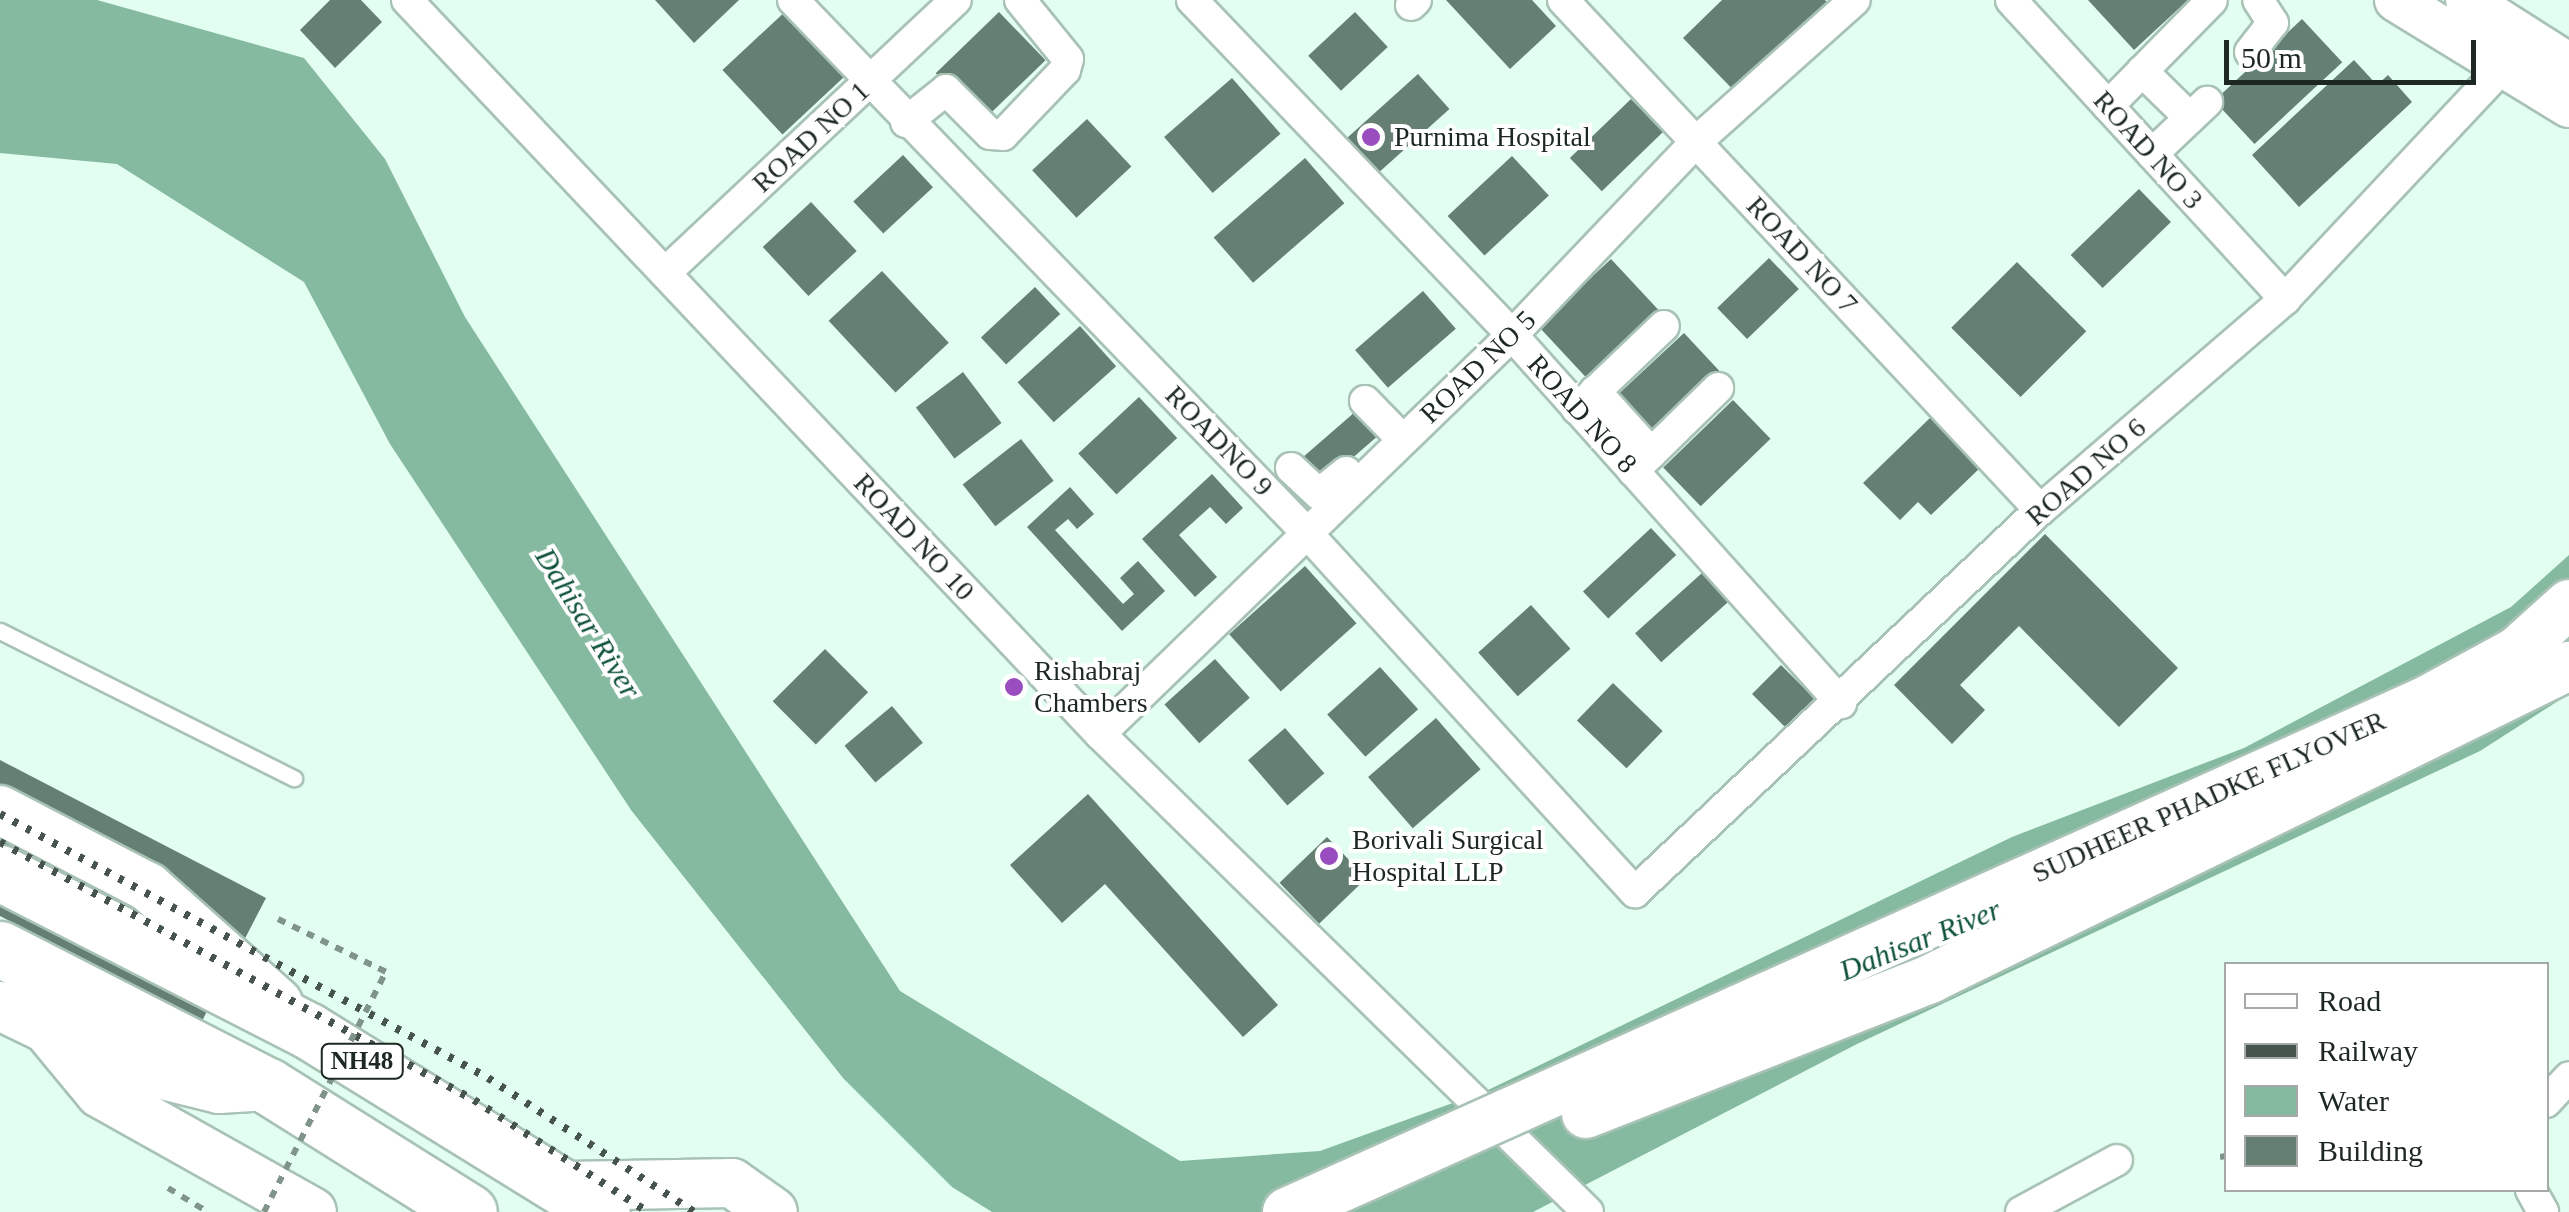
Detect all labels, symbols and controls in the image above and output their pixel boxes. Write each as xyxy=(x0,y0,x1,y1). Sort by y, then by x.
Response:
scale bar xyxy=(2229,20,2482,82)
text: 50 m xyxy=(2241,41,2302,74)
street label: ROAD NO 1 xyxy=(746,74,876,200)
street label: ROAD NO 3 xyxy=(2086,84,2210,216)
place label: Purnima Hospital xyxy=(1394,120,1591,154)
marker: Purnima Hospital xyxy=(1358,124,1384,150)
street label: ROAD NO 7 xyxy=(1739,190,1865,320)
street label: ROAD NO 5 xyxy=(1413,304,1543,430)
street label: ROAD NO 8 xyxy=(1520,348,1644,480)
street label: ROADNO 9 xyxy=(1158,379,1280,503)
street label: ROAD NO 6 xyxy=(2019,411,2153,533)
street label: ROAD NO 10 xyxy=(847,466,981,608)
water label: Dahisar River xyxy=(527,541,649,705)
place label: Rishabraj Chambers xyxy=(1034,654,1148,720)
marker: Rishabraj Chambers xyxy=(1003,676,1025,698)
street label: SUDHEER PHADKE FLYOVER xyxy=(2027,704,2391,890)
place label: Borivali Surgical Hospital LLP xyxy=(1352,823,1544,889)
marker: Borivali Surgical Hospital LLP xyxy=(1316,843,1342,869)
water label: Dahisar River xyxy=(1834,891,2006,989)
legend xyxy=(2224,962,2549,1192)
text: Road xyxy=(2318,984,2381,1017)
text: Railway xyxy=(2318,1034,2418,1067)
road number: NH48 xyxy=(320,1041,404,1081)
text: Water xyxy=(2318,1084,2389,1117)
text: Building xyxy=(2318,1134,2423,1167)

